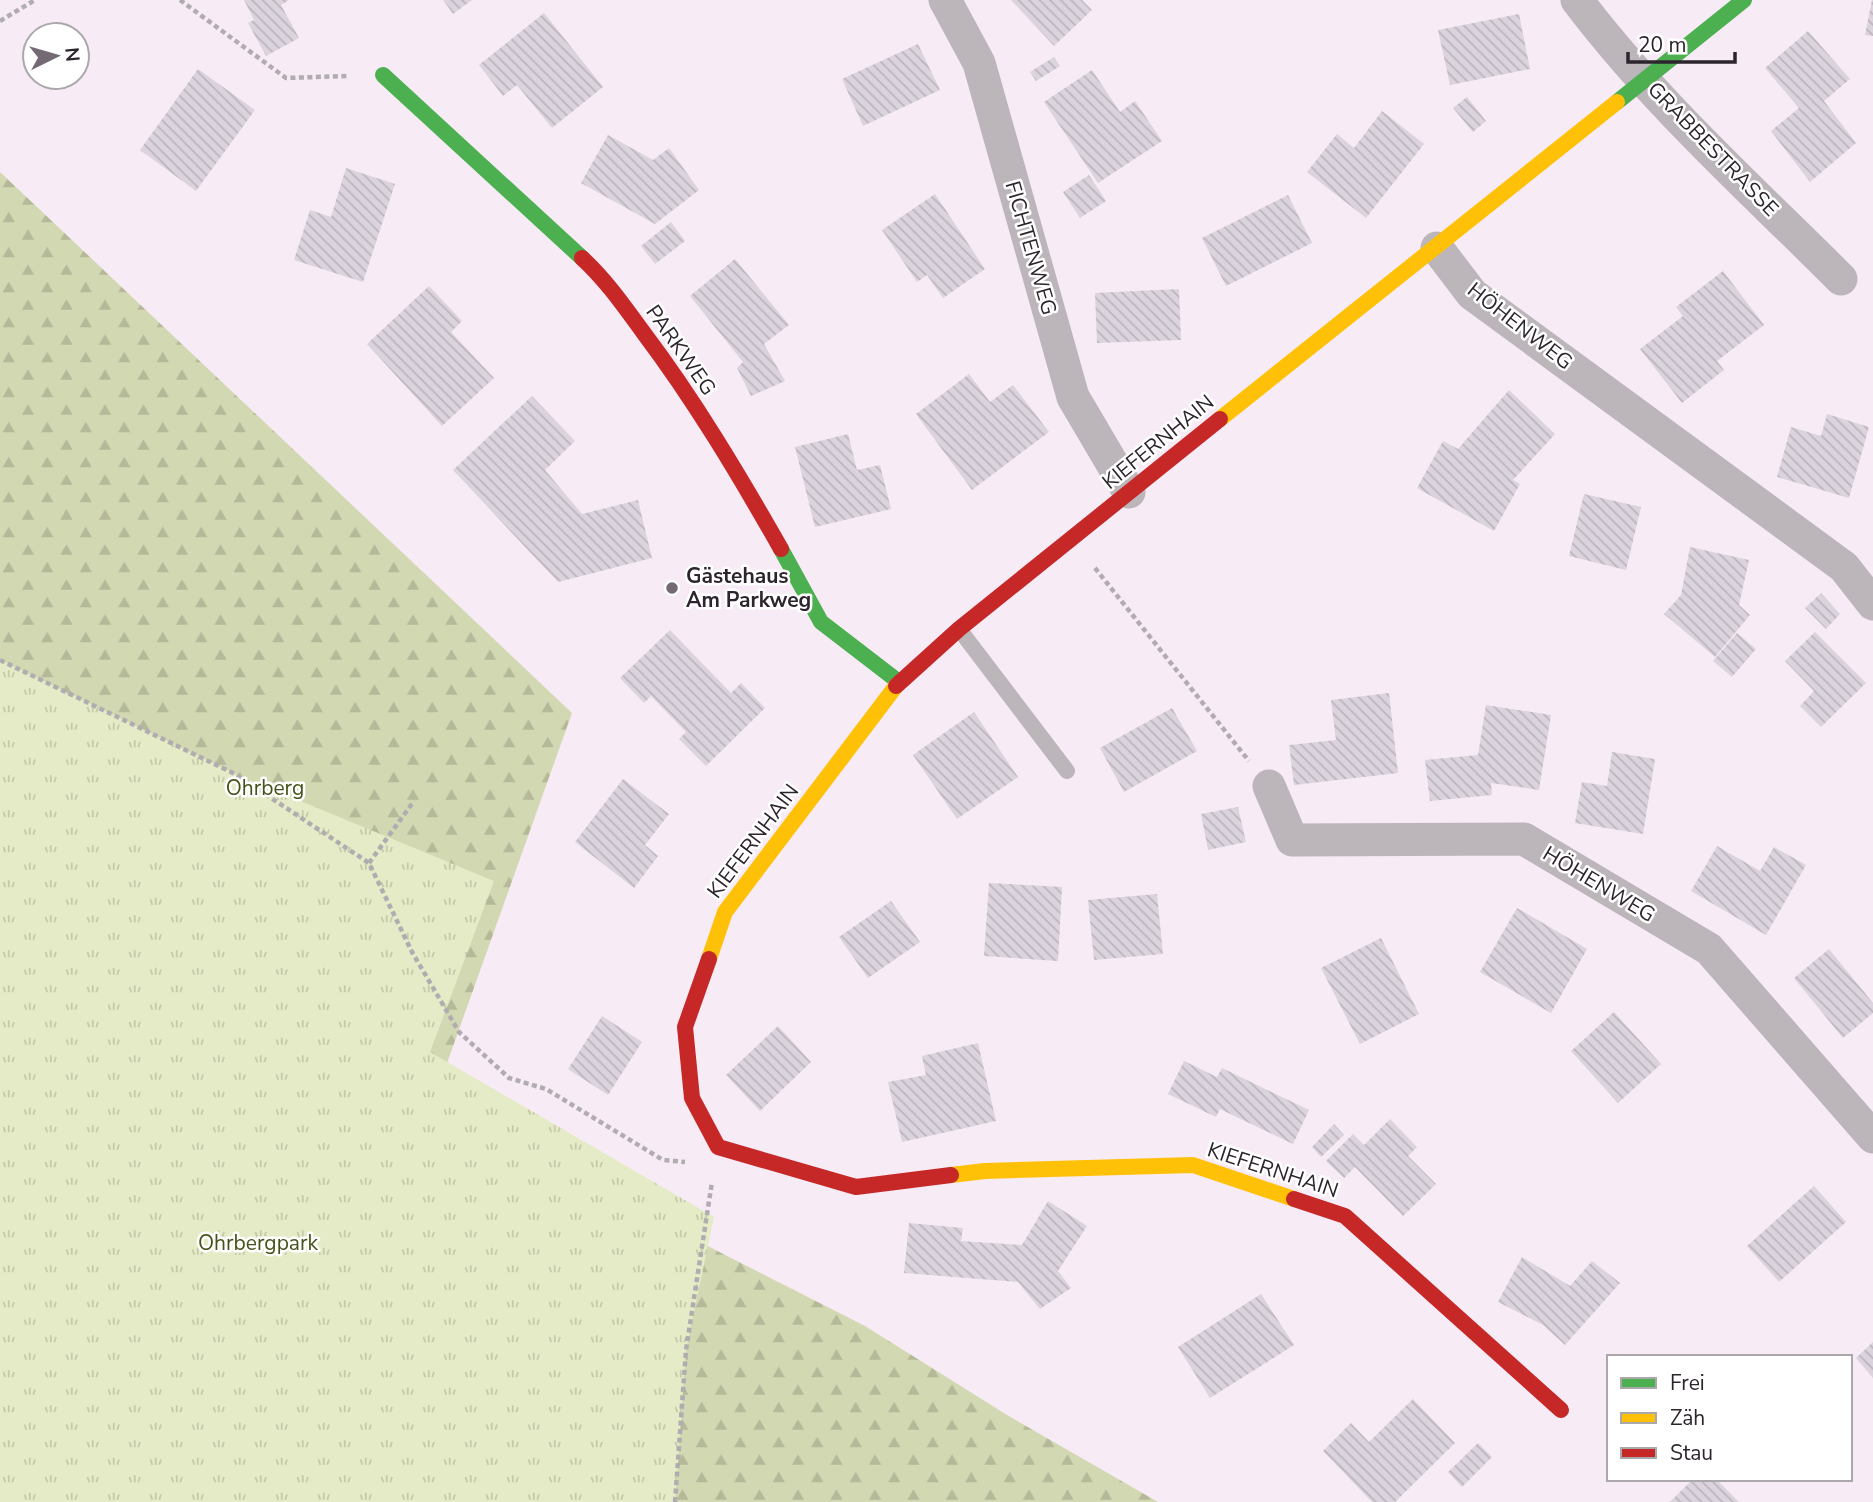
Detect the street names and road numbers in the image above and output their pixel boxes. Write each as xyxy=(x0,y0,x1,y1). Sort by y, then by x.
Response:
street label: GRABBESTRASSE xyxy=(1641,76,1785,222)
street label: FICHTENWEG xyxy=(999,178,1063,318)
street label: HÖHENWEG xyxy=(1462,276,1578,376)
street label: PARKWEG xyxy=(640,299,722,401)
street label: KIEFERNHAIN xyxy=(1096,388,1220,496)
street label: KIEFERNHAIN xyxy=(701,778,805,904)
street label: HÖHENWEG xyxy=(1538,839,1660,929)
street label: KIEFERNHAIN xyxy=(1204,1136,1342,1204)

